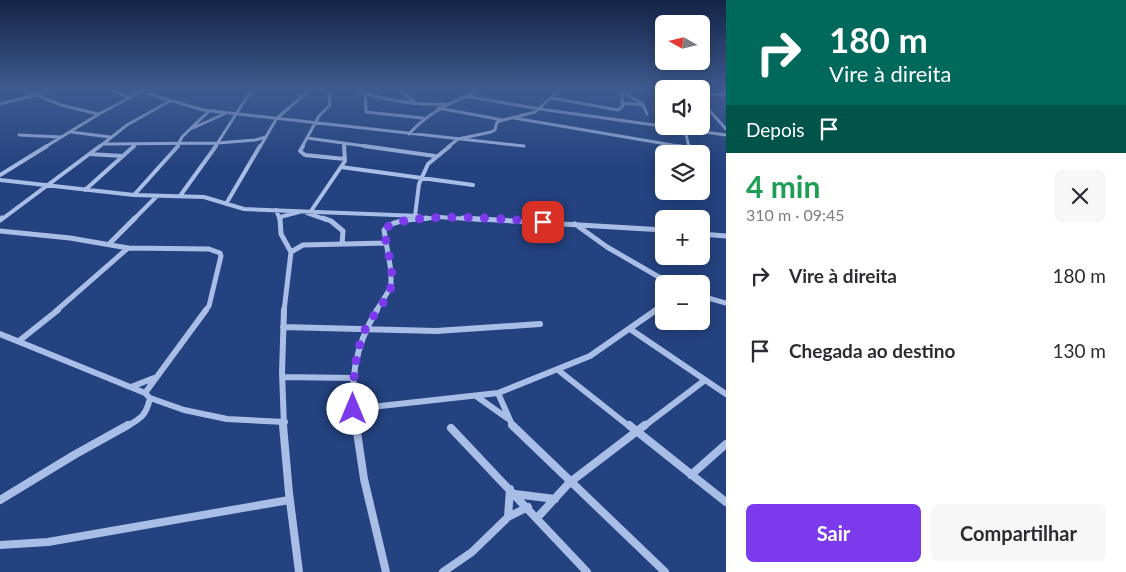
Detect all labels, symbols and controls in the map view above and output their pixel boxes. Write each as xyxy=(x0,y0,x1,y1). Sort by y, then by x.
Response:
north arrow xyxy=(655,15,710,70)
map controls xyxy=(655,15,710,330)
text: 180 m xyxy=(829,18,928,60)
icon: right xyxy=(746,20,811,85)
text: Vire à direita xyxy=(829,60,951,87)
button: sound xyxy=(655,80,710,135)
icon: arrive xyxy=(815,115,843,143)
text: Depois xyxy=(746,118,805,141)
button: layers xyxy=(655,145,710,200)
text: 4 min xyxy=(746,168,820,204)
button: close xyxy=(1054,170,1106,222)
pin xyxy=(522,201,564,243)
text: 310 m · 09:45 xyxy=(746,205,845,224)
icon: arrive xyxy=(529,208,557,236)
button: + xyxy=(655,210,710,265)
icon: right xyxy=(746,262,774,290)
text: Vire à direita xyxy=(789,264,897,287)
text: 180 m xyxy=(1052,264,1106,287)
button: − xyxy=(655,275,710,330)
icon: arrive xyxy=(746,337,774,365)
text: Chegada ao destino xyxy=(789,339,955,362)
text: 130 m xyxy=(1052,339,1106,362)
position arrow xyxy=(326,382,378,434)
button: Sair xyxy=(746,504,921,562)
button: Compartilhar xyxy=(931,504,1106,562)

